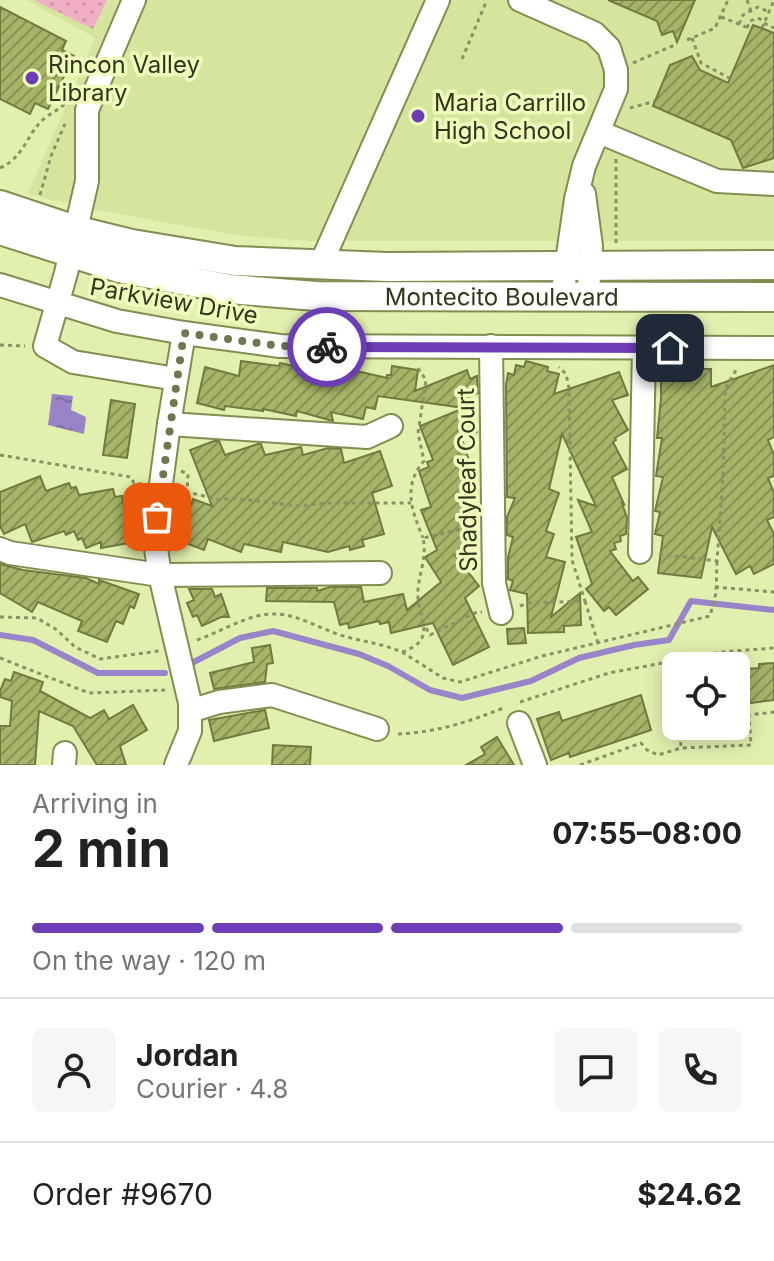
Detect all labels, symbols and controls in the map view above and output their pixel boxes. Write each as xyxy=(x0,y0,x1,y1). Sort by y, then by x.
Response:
place label: Rincon Valley Library xyxy=(48,50,200,107)
marker: Rincon Valley Library xyxy=(23,69,41,87)
place label: Maria Carrillo High School xyxy=(434,88,586,145)
marker: Maria Carrillo High School xyxy=(409,107,427,125)
street label: Parkview Drive xyxy=(88,272,260,330)
street label: Montecito Boulevard xyxy=(385,282,619,311)
courier xyxy=(287,307,367,387)
pin xyxy=(636,314,704,382)
icon: bike xyxy=(305,325,349,369)
icon: home xyxy=(648,326,692,370)
street label: Shadyleaf Court xyxy=(451,388,483,572)
pin xyxy=(123,483,191,551)
icon: bag xyxy=(135,495,179,539)
map controls xyxy=(662,652,750,740)
button: locate xyxy=(662,652,750,740)
text: Arriving in xyxy=(32,788,158,819)
text: 07:55–08:00 xyxy=(552,815,742,851)
text: 2 min xyxy=(32,817,171,880)
text: On the way · 120 m xyxy=(32,945,266,976)
button: person xyxy=(32,1028,116,1112)
button: chat xyxy=(554,1028,638,1112)
button: phone xyxy=(658,1028,742,1112)
text: Jordan xyxy=(136,1037,238,1073)
text: Courier · 4.8 xyxy=(136,1073,288,1104)
text: Order #9670 xyxy=(32,1176,213,1212)
text: $24.62 xyxy=(637,1176,742,1212)

